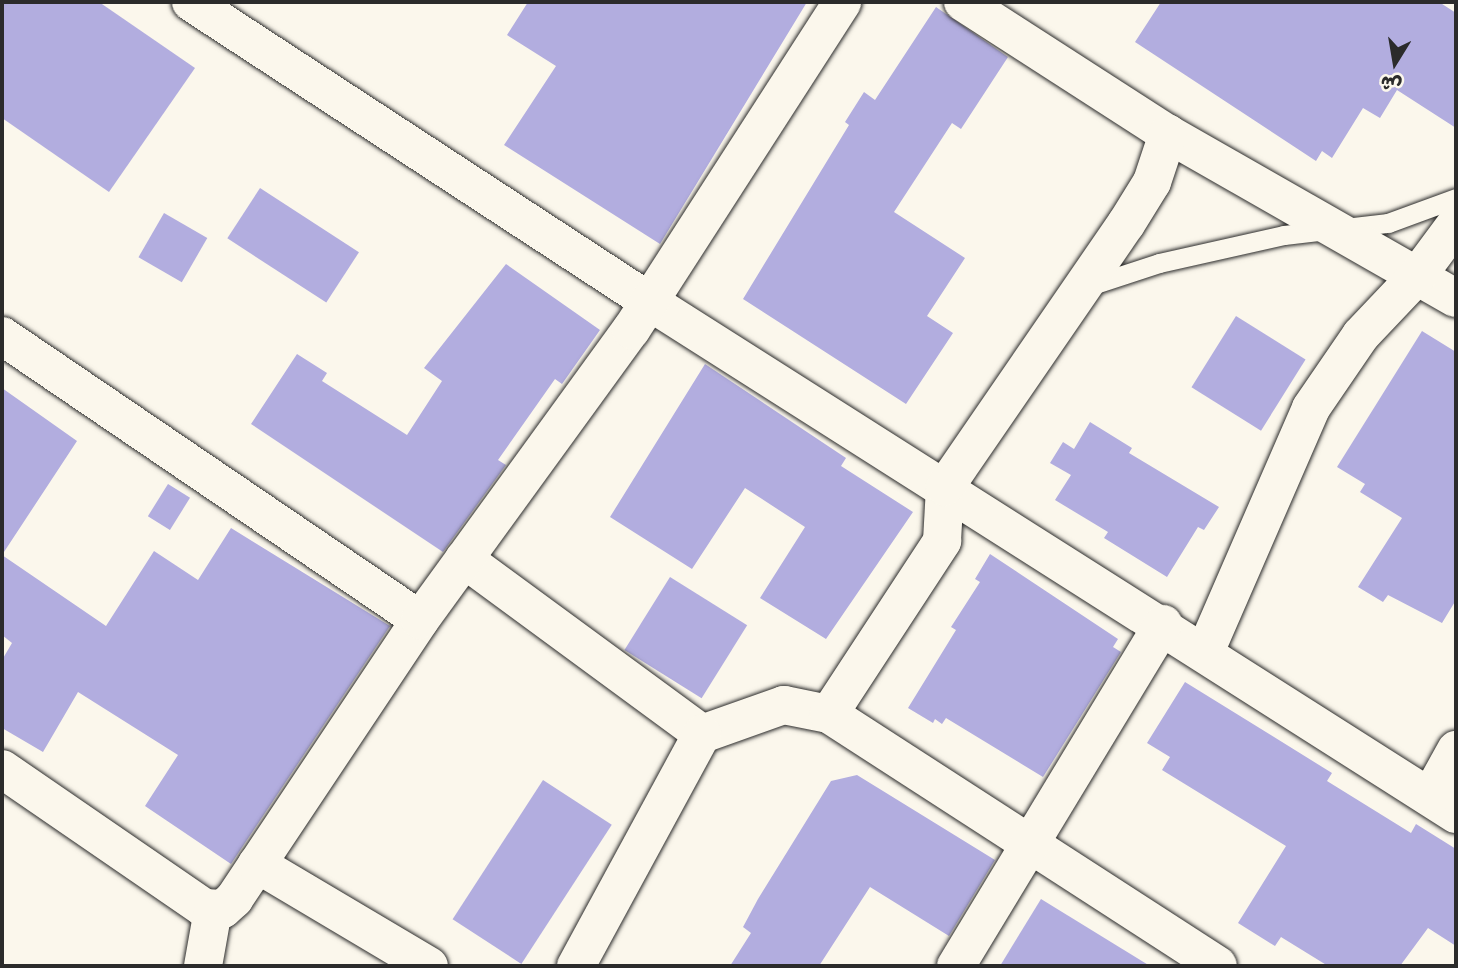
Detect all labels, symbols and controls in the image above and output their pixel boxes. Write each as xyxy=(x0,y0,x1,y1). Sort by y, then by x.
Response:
north arrow xyxy=(1360,28,1430,98)
text: ش xyxy=(1378,70,1404,97)

